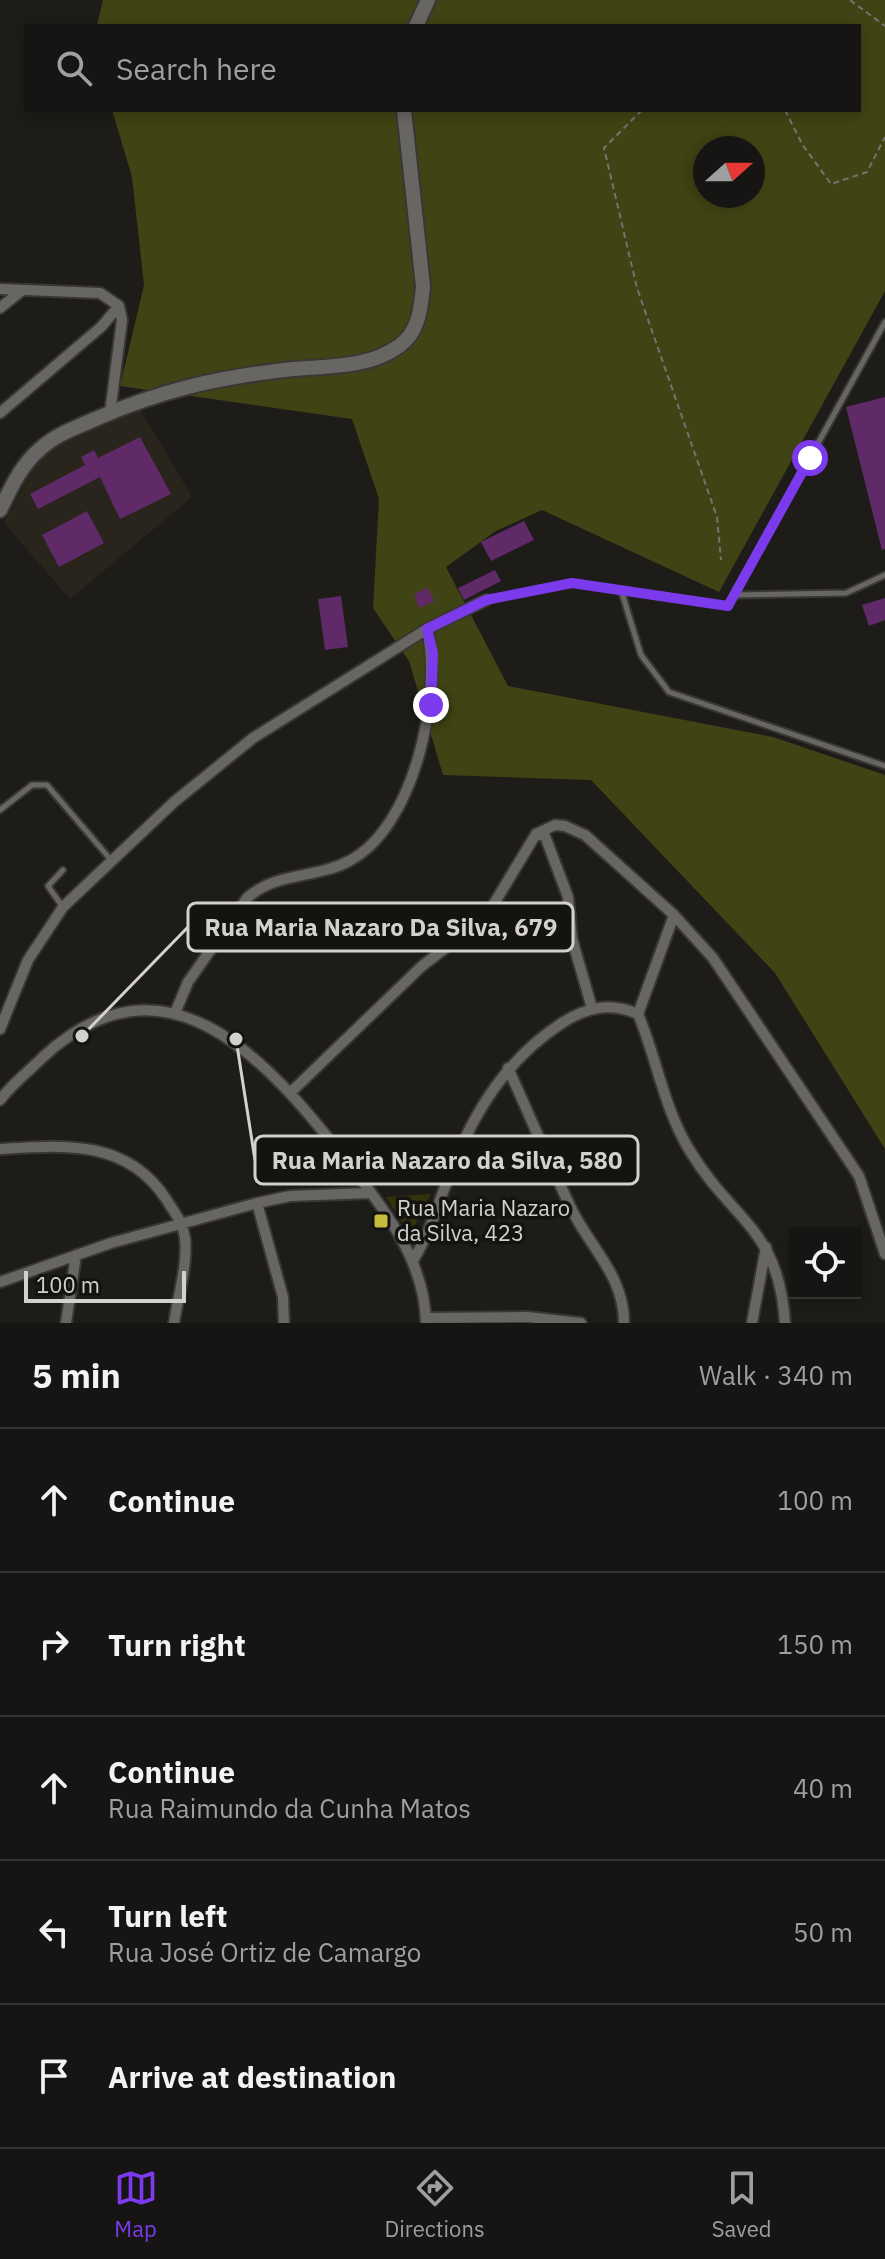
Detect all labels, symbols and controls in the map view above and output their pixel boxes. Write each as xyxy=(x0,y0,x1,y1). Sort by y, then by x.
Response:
search box xyxy=(24,24,861,112)
icon: search xyxy=(52,46,96,90)
text: Search here xyxy=(116,49,277,88)
north arrow xyxy=(693,136,765,208)
route start xyxy=(792,440,828,476)
route end xyxy=(413,687,449,723)
callout: Rua Maria Nazaro Da Silva, 679 xyxy=(188,903,573,951)
text: Rua Maria Nazaro Da Silva, 679 xyxy=(205,911,557,943)
callout: Rua Maria Nazaro da Silva, 580 xyxy=(255,1136,638,1184)
text: Rua Maria Nazaro da Silva, 580 xyxy=(272,1144,622,1176)
place label: Rua Maria Nazaro da Silva, 423 xyxy=(397,1193,570,1247)
marker: Rua Maria Nazaro da Silva, 423 xyxy=(372,1212,390,1230)
map controls xyxy=(789,1227,861,1299)
button: locate xyxy=(789,1227,861,1299)
scale bar xyxy=(24,1267,186,1303)
text: 100 m xyxy=(36,1270,100,1299)
text: 5 min xyxy=(32,1353,121,1397)
text: Walk · 340 m xyxy=(699,1358,853,1392)
icon: ahead xyxy=(32,1478,76,1522)
text: Continue xyxy=(108,1481,235,1520)
text: 100 m xyxy=(777,1483,853,1517)
icon: right xyxy=(32,1622,76,1666)
text: Turn right xyxy=(108,1625,246,1664)
text: 150 m xyxy=(777,1627,853,1661)
text: Continue xyxy=(108,1752,235,1791)
icon: ahead xyxy=(32,1766,76,1810)
text: 40 m xyxy=(793,1771,853,1805)
text: Rua Raimundo da Cunha Matos xyxy=(108,1791,471,1825)
text: Turn left xyxy=(108,1896,227,1935)
icon: left xyxy=(32,1910,76,1954)
text: 50 m xyxy=(793,1915,853,1949)
text: Rua José Ortiz de Camargo xyxy=(108,1935,421,1969)
icon: arrive xyxy=(32,2054,76,2098)
text: Arrive at destination xyxy=(108,2057,396,2096)
tab: Map xyxy=(114,2166,158,2243)
tab: Directions xyxy=(385,2166,485,2243)
tab: Saved xyxy=(712,2166,771,2243)

